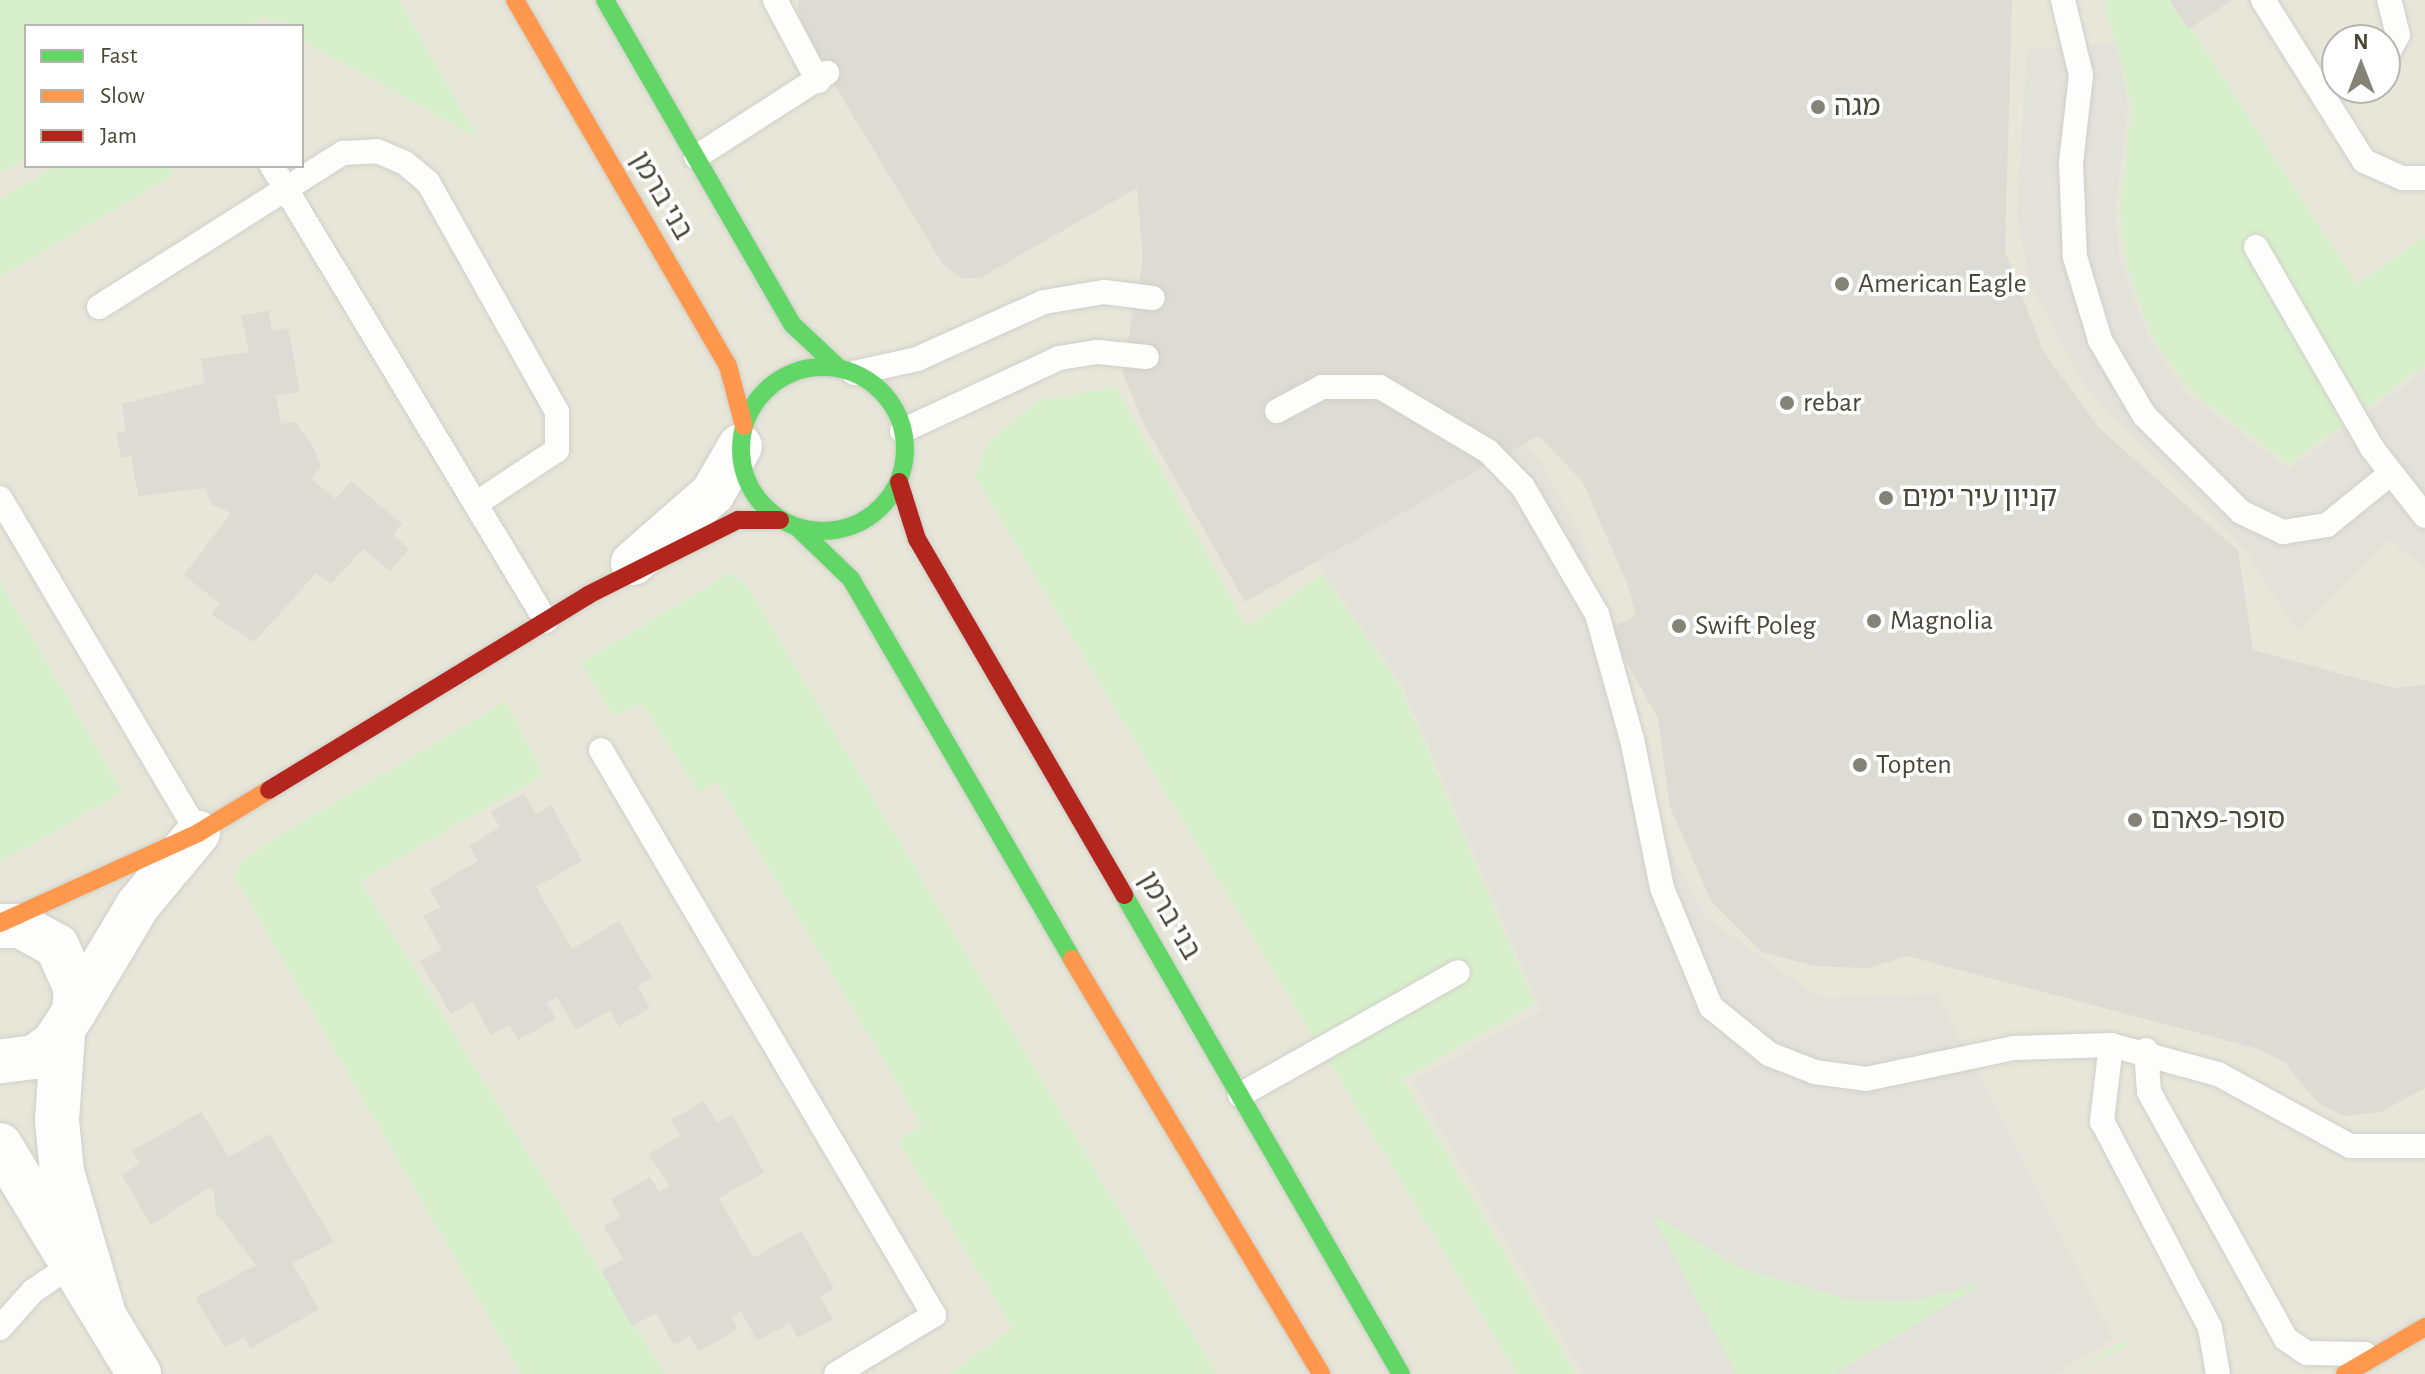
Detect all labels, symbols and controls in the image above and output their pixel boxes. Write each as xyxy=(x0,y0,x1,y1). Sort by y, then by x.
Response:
legend xyxy=(24,24,304,168)
north arrow xyxy=(2321,24,2401,104)
text: N xyxy=(2353,31,2369,53)
text: Fast xyxy=(100,44,137,68)
text: Slow xyxy=(100,84,145,108)
place label: מגה xyxy=(1834,90,1881,124)
marker: מגה xyxy=(1809,98,1827,116)
text: Jam xyxy=(100,124,137,148)
street label: בני ברמן xyxy=(622,146,700,246)
place label: American Eagle xyxy=(1858,267,2027,301)
marker: American Eagle xyxy=(1833,275,1851,293)
place label: rebar xyxy=(1803,386,1861,420)
marker: rebar xyxy=(1778,394,1796,412)
place label: קניון עיר ימים xyxy=(1902,481,2057,515)
marker: קניון עיר ימים xyxy=(1877,489,1895,507)
place label: Magnolia xyxy=(1890,604,1993,638)
place label: Swift Poleg xyxy=(1695,609,1816,643)
marker: Magnolia xyxy=(1865,612,1883,630)
marker: Swift Poleg xyxy=(1670,617,1688,635)
place label: Topten xyxy=(1876,748,1952,782)
marker: Topten xyxy=(1851,756,1869,774)
place label: סופר-פארם xyxy=(2151,803,2285,837)
marker: סופר-פארם xyxy=(2126,811,2144,829)
street label: בני ברמן xyxy=(1130,866,1208,966)

